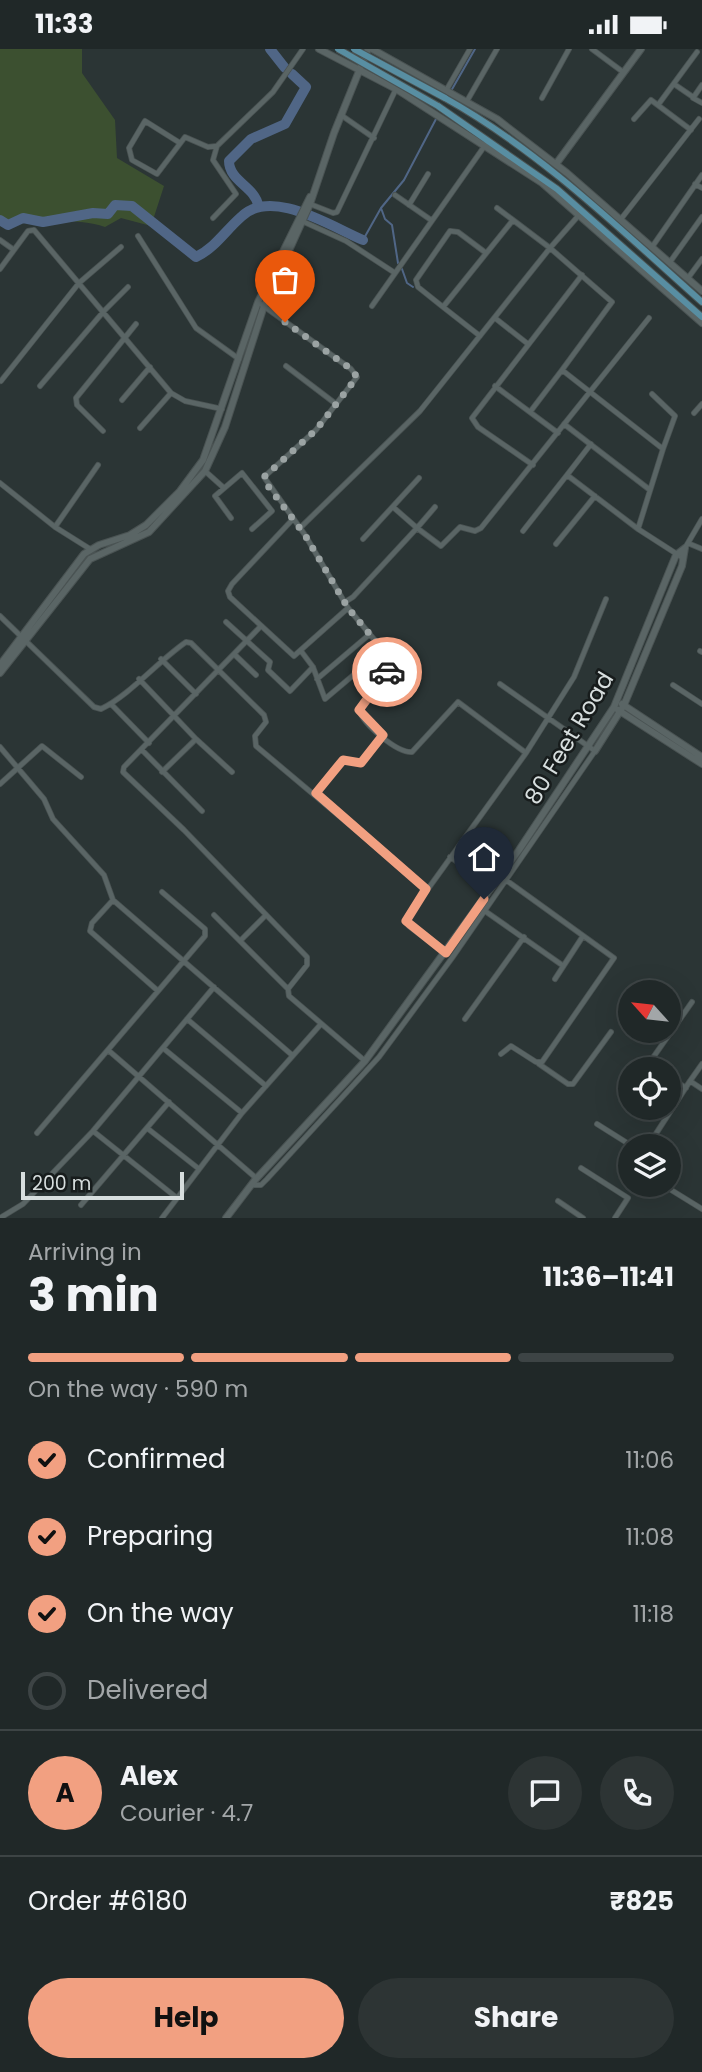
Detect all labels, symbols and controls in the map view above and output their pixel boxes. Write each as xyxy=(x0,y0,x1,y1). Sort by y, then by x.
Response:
text: 11:33 xyxy=(35,6,93,42)
pin xyxy=(255,250,315,322)
icon: bag xyxy=(266,261,304,299)
courier xyxy=(352,637,422,707)
icon: car xyxy=(368,653,406,691)
street label: 80 Feet Road xyxy=(517,666,621,810)
pin xyxy=(454,827,514,899)
icon: home xyxy=(465,838,503,876)
north arrow xyxy=(618,980,681,1043)
map controls xyxy=(618,980,681,1197)
button: locate xyxy=(618,1057,681,1120)
button: layers xyxy=(618,1134,681,1197)
scale bar xyxy=(21,1169,184,1201)
text: 200 m xyxy=(32,1170,91,1197)
text: Arriving in xyxy=(28,1236,142,1268)
text: 11:36–11:41 xyxy=(542,1259,674,1295)
text: 3 min xyxy=(28,1263,159,1327)
text: On the way · 590 m xyxy=(28,1373,248,1405)
icon: check xyxy=(28,1441,66,1479)
text: Confirmed xyxy=(87,1441,225,1477)
text: 11:06 xyxy=(625,1444,674,1476)
icon: check xyxy=(28,1518,66,1556)
text: Preparing xyxy=(87,1518,213,1554)
text: 11:08 xyxy=(625,1521,674,1553)
icon: check xyxy=(28,1595,66,1633)
text: On the way xyxy=(87,1595,234,1631)
text: 11:18 xyxy=(633,1598,674,1630)
text: Delivered xyxy=(87,1672,208,1708)
button: chat xyxy=(508,1756,582,1830)
button: phone xyxy=(600,1756,674,1830)
text: Alex xyxy=(120,1758,178,1794)
text: A xyxy=(55,1775,75,1811)
text: Courier · 4.7 xyxy=(120,1797,253,1829)
text: Order #6180 xyxy=(28,1883,188,1919)
text: ₹825 xyxy=(610,1883,674,1919)
button: Help xyxy=(28,1978,344,2058)
button: Share xyxy=(358,1978,674,2058)

